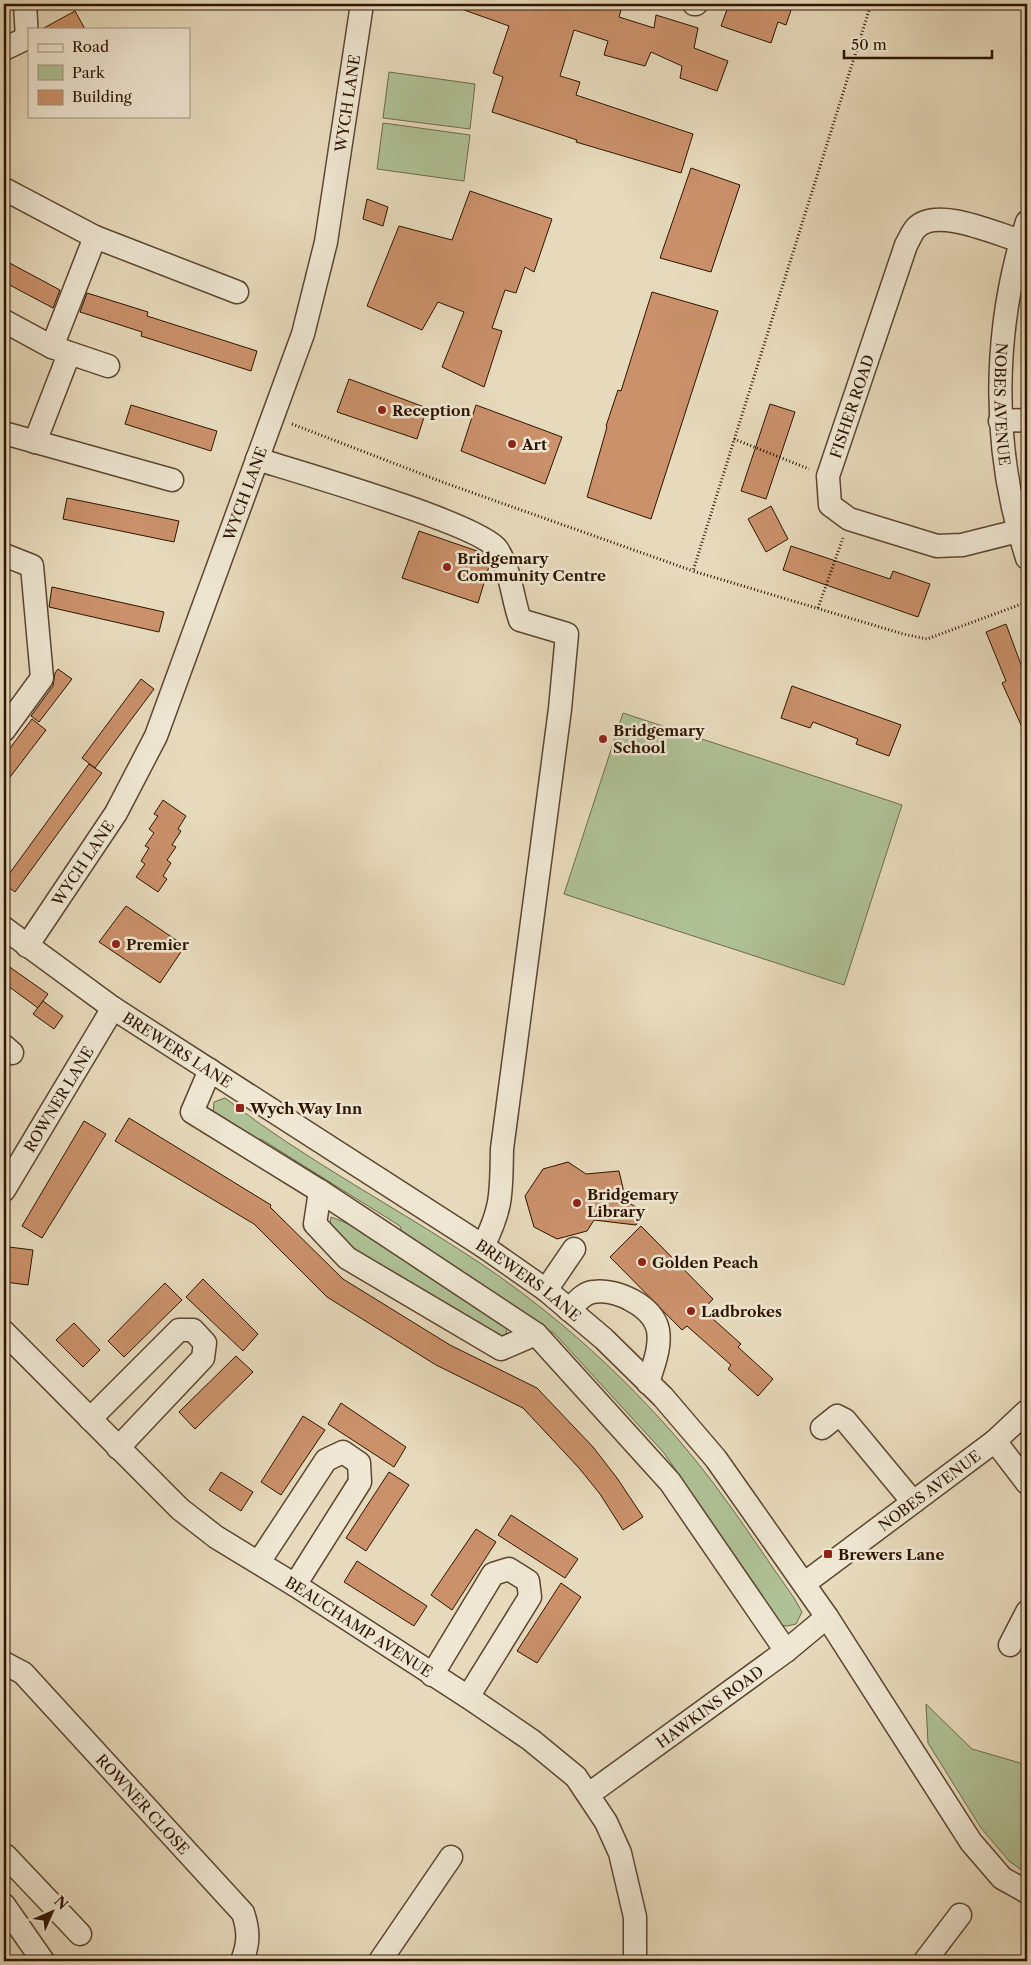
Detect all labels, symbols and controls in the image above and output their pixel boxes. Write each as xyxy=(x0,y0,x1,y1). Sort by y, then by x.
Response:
legend xyxy=(28,28,190,118)
scale bar xyxy=(844,28,991,60)
text: 50 m xyxy=(851,35,887,54)
text: Road xyxy=(72,37,109,56)
street label: WYCH LANE xyxy=(330,53,364,154)
text: Park xyxy=(72,63,106,82)
text: Building xyxy=(72,87,132,106)
street label: NOBES AVENUE xyxy=(991,342,1015,467)
street label: FISHER ROAD xyxy=(825,352,878,461)
place label: Reception xyxy=(392,401,472,420)
marker: Reception xyxy=(376,404,388,416)
place label: Art xyxy=(521,435,547,454)
marker: Art xyxy=(506,438,518,450)
street label: WYCH LANE xyxy=(218,444,271,544)
place label: Bridgemary Community Centre xyxy=(457,549,606,585)
marker: Bridgemary Community Centre xyxy=(441,561,453,573)
place label: Bridgemary School xyxy=(613,721,705,757)
marker: Bridgemary School xyxy=(597,733,609,745)
street label: WYCH LANE xyxy=(47,817,118,910)
place label: Premier xyxy=(126,935,190,954)
marker: Premier xyxy=(110,938,122,950)
street label: BREWERS LANE xyxy=(119,1007,236,1092)
street label: ROWNER LANE xyxy=(19,1043,97,1155)
place label: Wych Way Inn xyxy=(249,1099,363,1118)
marker: Wych Way Inn xyxy=(234,1102,246,1114)
place label: Bridgemary Library xyxy=(587,1185,679,1221)
marker: Bridgemary Library xyxy=(571,1197,583,1209)
street label: BREWERS LANE xyxy=(473,1235,585,1325)
place label: Golden Peach xyxy=(652,1253,759,1272)
marker: Golden Peach xyxy=(636,1256,648,1268)
place label: Ladbrokes xyxy=(701,1302,782,1321)
marker: Ladbrokes xyxy=(685,1305,697,1317)
street label: NOBES AVENUE xyxy=(874,1446,984,1535)
place label: Brewers Lane xyxy=(838,1545,944,1564)
marker: Brewers Lane xyxy=(822,1548,834,1560)
street label: BEAUCHAMP AVENUE xyxy=(282,1572,436,1681)
street label: HAWKINS ROAD xyxy=(652,1661,767,1752)
street label: ROWNER CLOSE xyxy=(92,1750,194,1858)
north arrow xyxy=(28,1888,78,1938)
text: N xyxy=(51,1892,72,1913)

